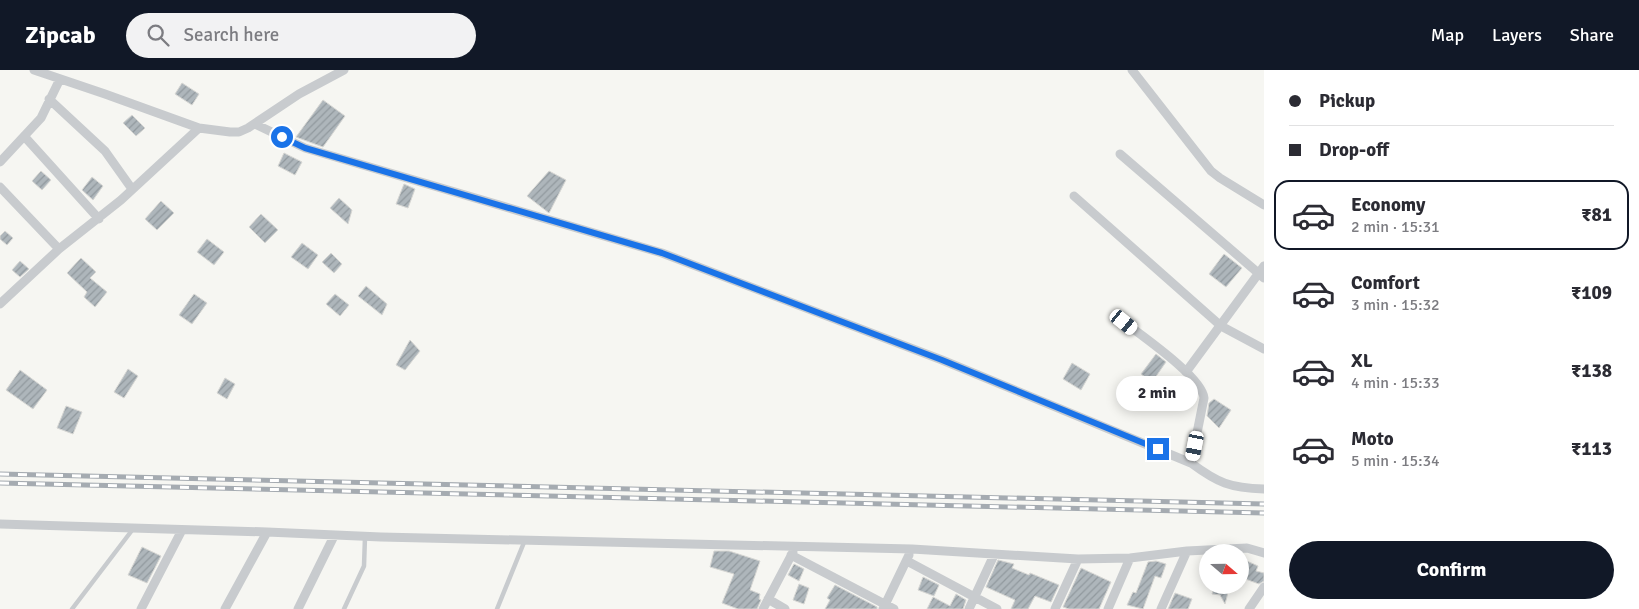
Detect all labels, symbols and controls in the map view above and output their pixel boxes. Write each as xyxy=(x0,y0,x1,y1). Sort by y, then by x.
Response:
search box xyxy=(126,13,476,58)
text: Zipcab xyxy=(25,20,96,50)
icon: search xyxy=(144,21,172,49)
text: Search here xyxy=(184,23,279,47)
text: Map xyxy=(1431,24,1464,46)
text: Layers xyxy=(1492,24,1542,46)
text: Share xyxy=(1570,24,1614,46)
text: Pickup xyxy=(1319,89,1375,113)
route start xyxy=(271,126,293,148)
text: Drop-off xyxy=(1319,138,1389,162)
icon: car xyxy=(1291,193,1336,238)
text: Economy xyxy=(1351,193,1425,217)
text: ₹81 xyxy=(1581,203,1612,227)
text: 2 min · 15:31 xyxy=(1351,217,1440,237)
icon: car xyxy=(1291,271,1336,316)
text: Comfort xyxy=(1351,271,1420,295)
text: ₹109 xyxy=(1571,281,1612,305)
text: 3 min · 15:32 xyxy=(1351,295,1440,315)
car xyxy=(1107,307,1140,337)
icon: car xyxy=(1291,349,1336,394)
text: XL xyxy=(1351,349,1373,373)
text: ₹138 xyxy=(1571,359,1612,383)
text: 4 min · 15:33 xyxy=(1351,373,1440,393)
callout: 2 min xyxy=(1117,376,1199,412)
text: 2 min xyxy=(1138,383,1176,403)
icon: car xyxy=(1291,427,1336,472)
text: Moto xyxy=(1351,427,1394,451)
car xyxy=(1184,430,1205,462)
text: ₹113 xyxy=(1571,437,1612,461)
route end xyxy=(1147,438,1169,460)
text: 5 min · 15:34 xyxy=(1351,451,1440,471)
button: Confirm xyxy=(1289,541,1614,599)
north arrow xyxy=(1199,544,1249,594)
map controls xyxy=(1199,544,1249,594)

